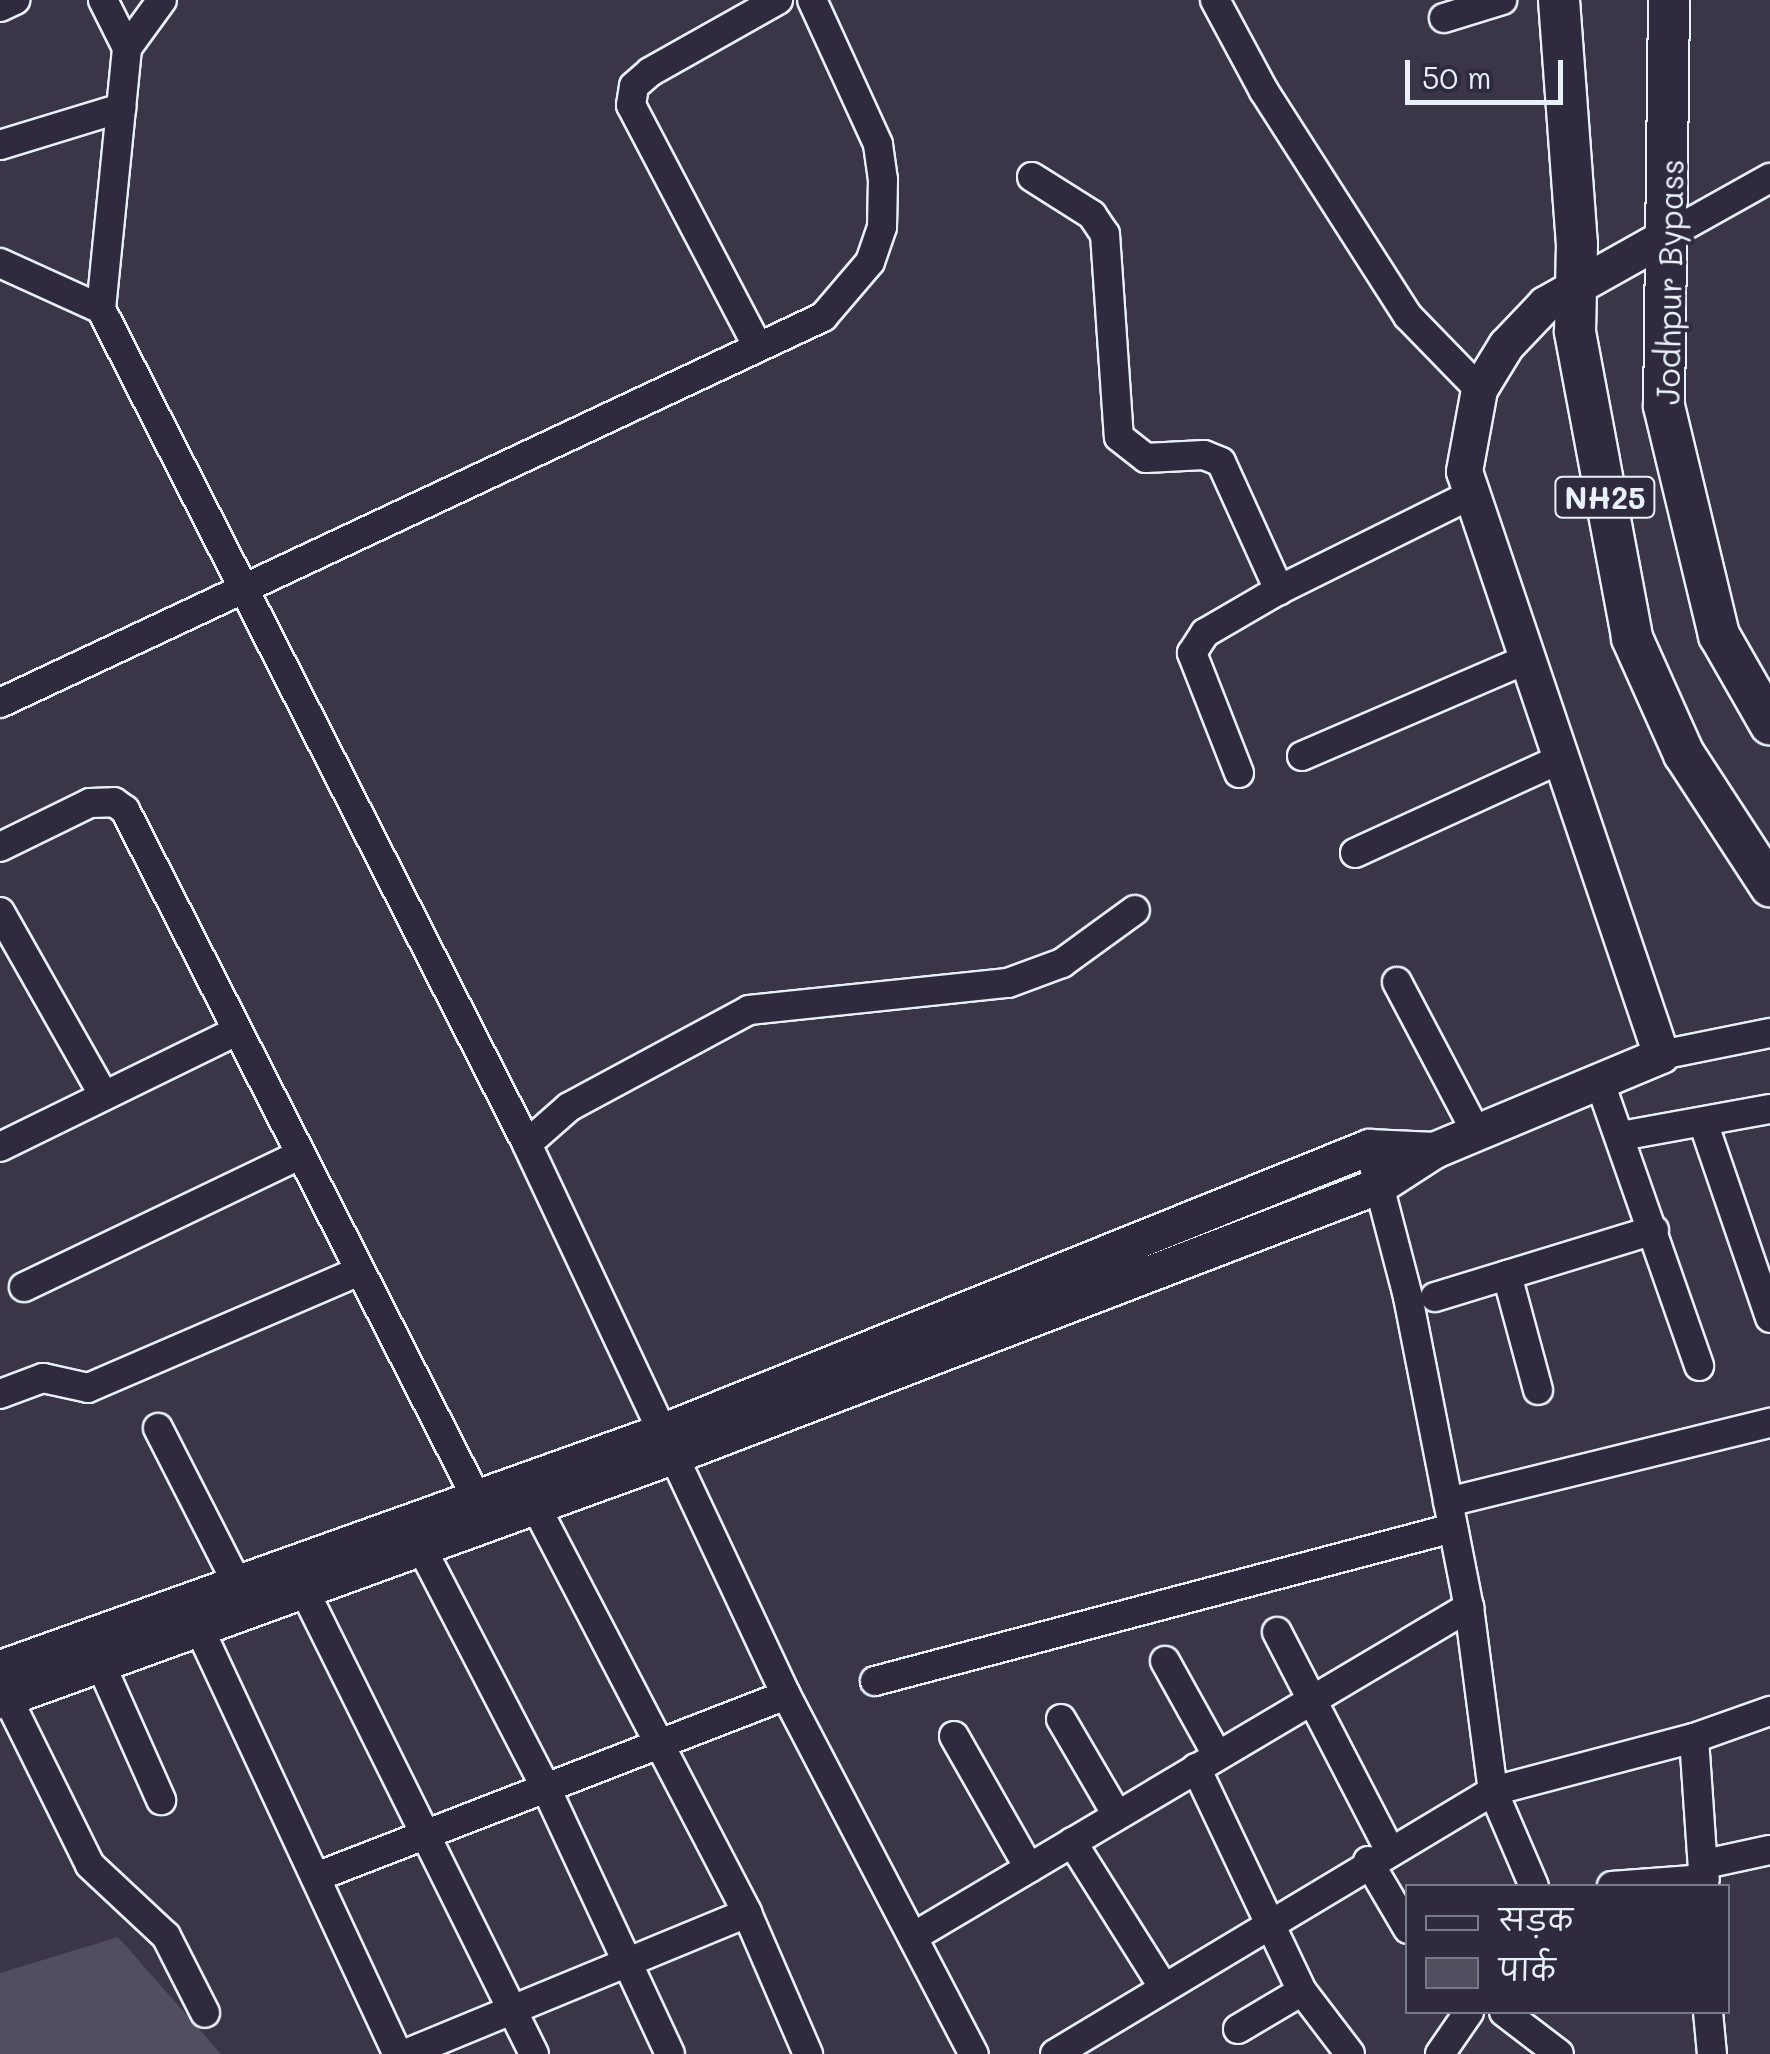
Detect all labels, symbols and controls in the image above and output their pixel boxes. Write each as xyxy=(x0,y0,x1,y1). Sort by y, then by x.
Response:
scale bar xyxy=(1410,40,1568,102)
text: 50 m xyxy=(1422,57,1492,97)
street label: Jodhpur Bypass xyxy=(1648,159,1690,405)
road number: NH25 xyxy=(1552,472,1658,522)
legend xyxy=(1405,1884,1730,2014)
text: सड़क xyxy=(1499,1899,1573,1939)
text: पार्क xyxy=(1499,1949,1556,1989)

